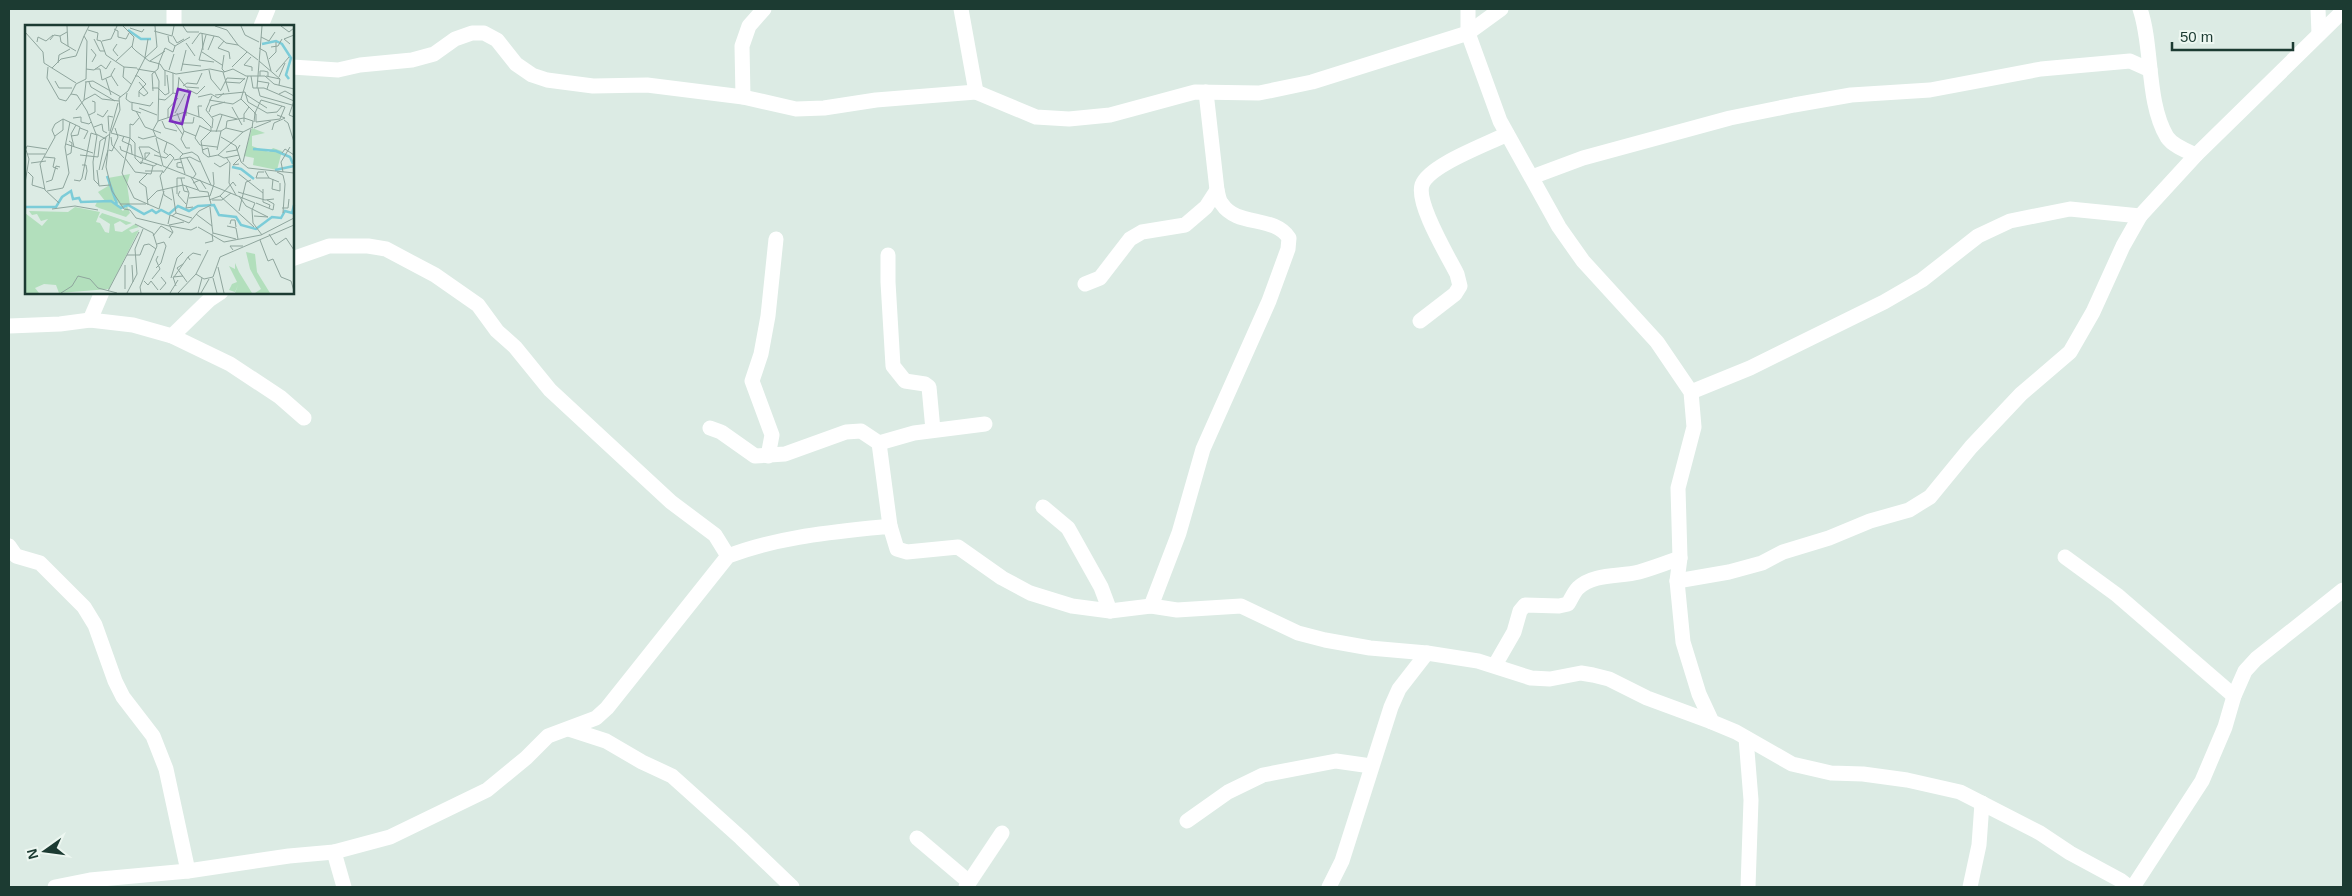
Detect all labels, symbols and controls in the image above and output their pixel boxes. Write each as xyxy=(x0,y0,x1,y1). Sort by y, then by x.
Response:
scale bar xyxy=(2172,20,2293,52)
inset map xyxy=(25,25,294,294)
text: 50 m xyxy=(2180,28,2213,45)
north arrow xyxy=(20,826,70,876)
text: N xyxy=(23,847,41,861)

